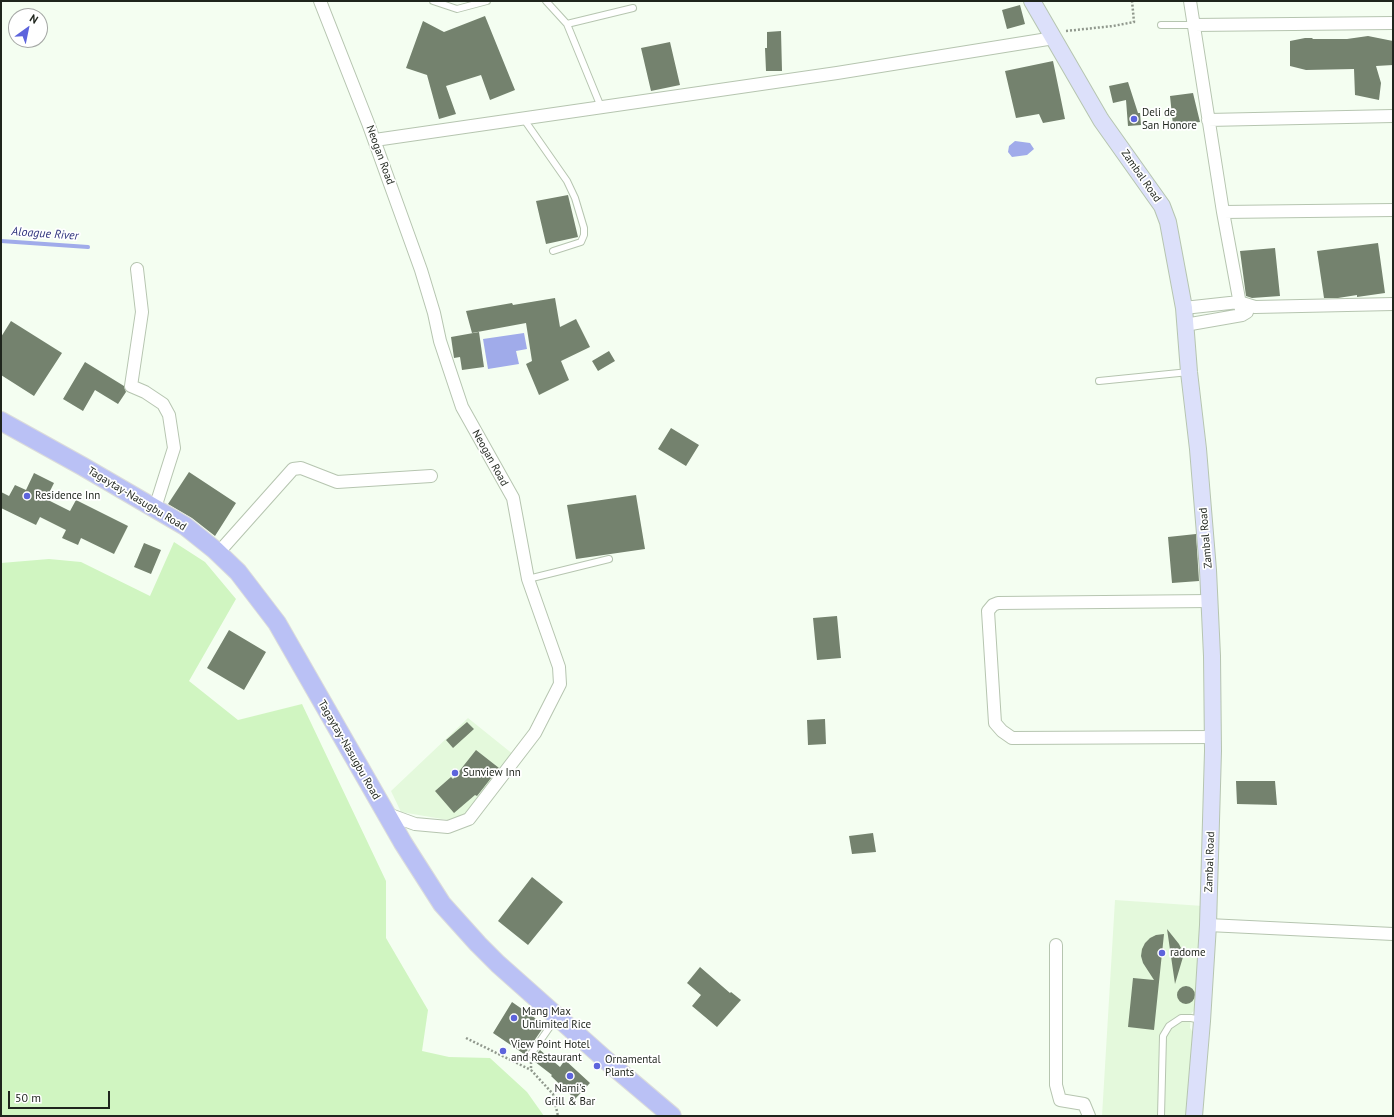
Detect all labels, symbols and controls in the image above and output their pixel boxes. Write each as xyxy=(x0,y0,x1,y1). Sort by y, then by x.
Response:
north arrow xyxy=(8,8,48,48)
text: N xyxy=(27,11,41,27)
place label: Deli de San Honore xyxy=(1142,106,1197,132)
marker: Deli de San Honore xyxy=(1129,114,1139,124)
street label: Neogan Road xyxy=(363,123,397,187)
street label: Zambal Road xyxy=(1118,147,1164,205)
water label: Aloague River xyxy=(11,224,79,244)
street label: Neogan Road xyxy=(469,428,511,488)
street label: Tagaytay-Nasugbu Road xyxy=(85,464,189,534)
place label: Residence Inn xyxy=(35,489,100,503)
marker: Residence Inn xyxy=(22,491,32,501)
street label: Zambal Road xyxy=(1197,507,1215,569)
street label: Tagaytay-Nasugbu Road xyxy=(315,698,383,802)
place label: Sunview Inn xyxy=(463,766,521,780)
marker: Sunview Inn xyxy=(450,768,460,778)
street label: Zambal Road xyxy=(1202,831,1218,893)
place label: radome xyxy=(1170,946,1206,960)
marker: radome xyxy=(1157,948,1167,958)
place label: Mang Max Unlimited Rice xyxy=(522,1005,591,1031)
marker: Mang Max Unlimited Rice xyxy=(509,1013,519,1023)
place label: View Point Hotel and Restaurant xyxy=(511,1038,590,1064)
marker: View Point Hotel and Restaurant xyxy=(498,1046,508,1056)
place label: Ornamental Plants xyxy=(605,1053,661,1079)
marker: Ornamental Plants xyxy=(592,1061,602,1071)
marker: Nami's Grill & Bar xyxy=(565,1071,575,1081)
place label: Nami's Grill & Bar xyxy=(545,1082,595,1108)
scale bar xyxy=(10,1083,112,1109)
text: 50 m xyxy=(15,1090,41,1105)

